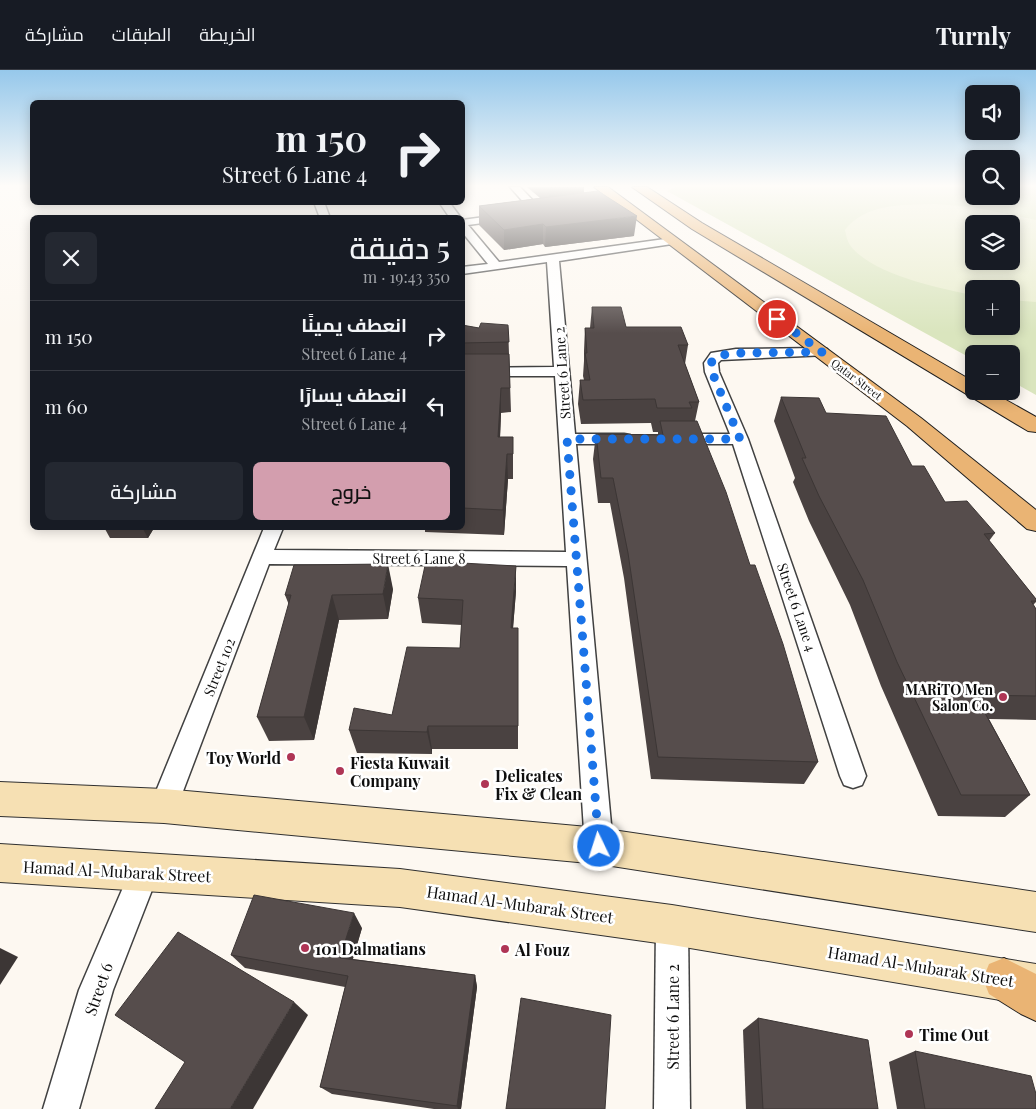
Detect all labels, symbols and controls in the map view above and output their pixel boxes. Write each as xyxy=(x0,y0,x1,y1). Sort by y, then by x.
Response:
text: Turnly xyxy=(936,19,1011,51)
text: مشاركة xyxy=(25,22,84,46)
text: الطبقات xyxy=(112,22,171,46)
text: الخريطة xyxy=(199,22,256,46)
map controls xyxy=(965,85,1020,400)
button: sound xyxy=(965,85,1020,140)
text: 150 m xyxy=(276,114,367,161)
icon: right xyxy=(385,120,450,185)
button: search xyxy=(965,150,1020,205)
text: Street 6 Lane 4 xyxy=(222,159,367,189)
button: layers xyxy=(965,215,1020,270)
text: 5 دقيقة xyxy=(350,227,450,267)
button: close xyxy=(45,232,97,284)
text: 350 m · 19:43 xyxy=(363,266,450,287)
button: + xyxy=(965,280,1020,335)
pin xyxy=(756,298,798,340)
icon: arrive xyxy=(763,305,791,333)
text: انعطف يمينًا xyxy=(301,311,407,337)
icon: right xyxy=(422,322,450,350)
text: 150 m xyxy=(45,323,93,349)
street label: Street 6 Lane 2 xyxy=(549,326,575,420)
text: Street 6 Lane 4 xyxy=(302,343,407,364)
button: − xyxy=(965,345,1020,400)
street label: Qatar Street xyxy=(829,355,886,403)
text: انعطف يسارًا xyxy=(299,381,407,407)
icon: left xyxy=(422,392,450,420)
text: 60 m xyxy=(45,393,88,419)
text: Street 6 Lane 4 xyxy=(302,413,407,434)
button: مشاركة xyxy=(45,462,243,520)
button: خروج xyxy=(253,462,450,520)
street label: Street 6 Lane 8 xyxy=(373,549,465,568)
street label: Street 6 Lane 4 xyxy=(773,560,821,654)
street label: Street 102 xyxy=(199,635,239,699)
place label: MARiTO Men Salon Co. xyxy=(905,680,993,715)
marker: MARiTO Men Salon Co. xyxy=(997,691,1009,703)
place label: Toy World xyxy=(206,747,281,768)
marker: Toy World xyxy=(285,751,297,763)
place label: Fiesta Kuwait Company xyxy=(350,752,450,791)
marker: Fiesta Kuwait Company xyxy=(334,765,346,777)
place label: Delicates Fix & Clean xyxy=(495,765,582,804)
marker: Delicates Fix & Clean xyxy=(479,778,491,790)
position arrow xyxy=(572,819,624,871)
street label: Hamad Al-Mubarak Street xyxy=(22,856,212,886)
street label: Hamad Al-Mubarak Street xyxy=(425,881,615,928)
place label: 101 Dalmatians xyxy=(315,938,426,959)
place label: Al Fouz xyxy=(514,939,570,960)
street label: Hamad Al-Mubarak Street xyxy=(826,941,1016,991)
marker: 101 Dalmatians xyxy=(299,942,311,954)
marker: Al Fouz xyxy=(499,943,511,955)
street label: Street 6 xyxy=(79,960,117,1018)
street label: Street 6 Lane 2 xyxy=(662,964,683,1070)
place label: Time Out xyxy=(919,1024,989,1045)
marker: Time Out xyxy=(903,1028,915,1040)

